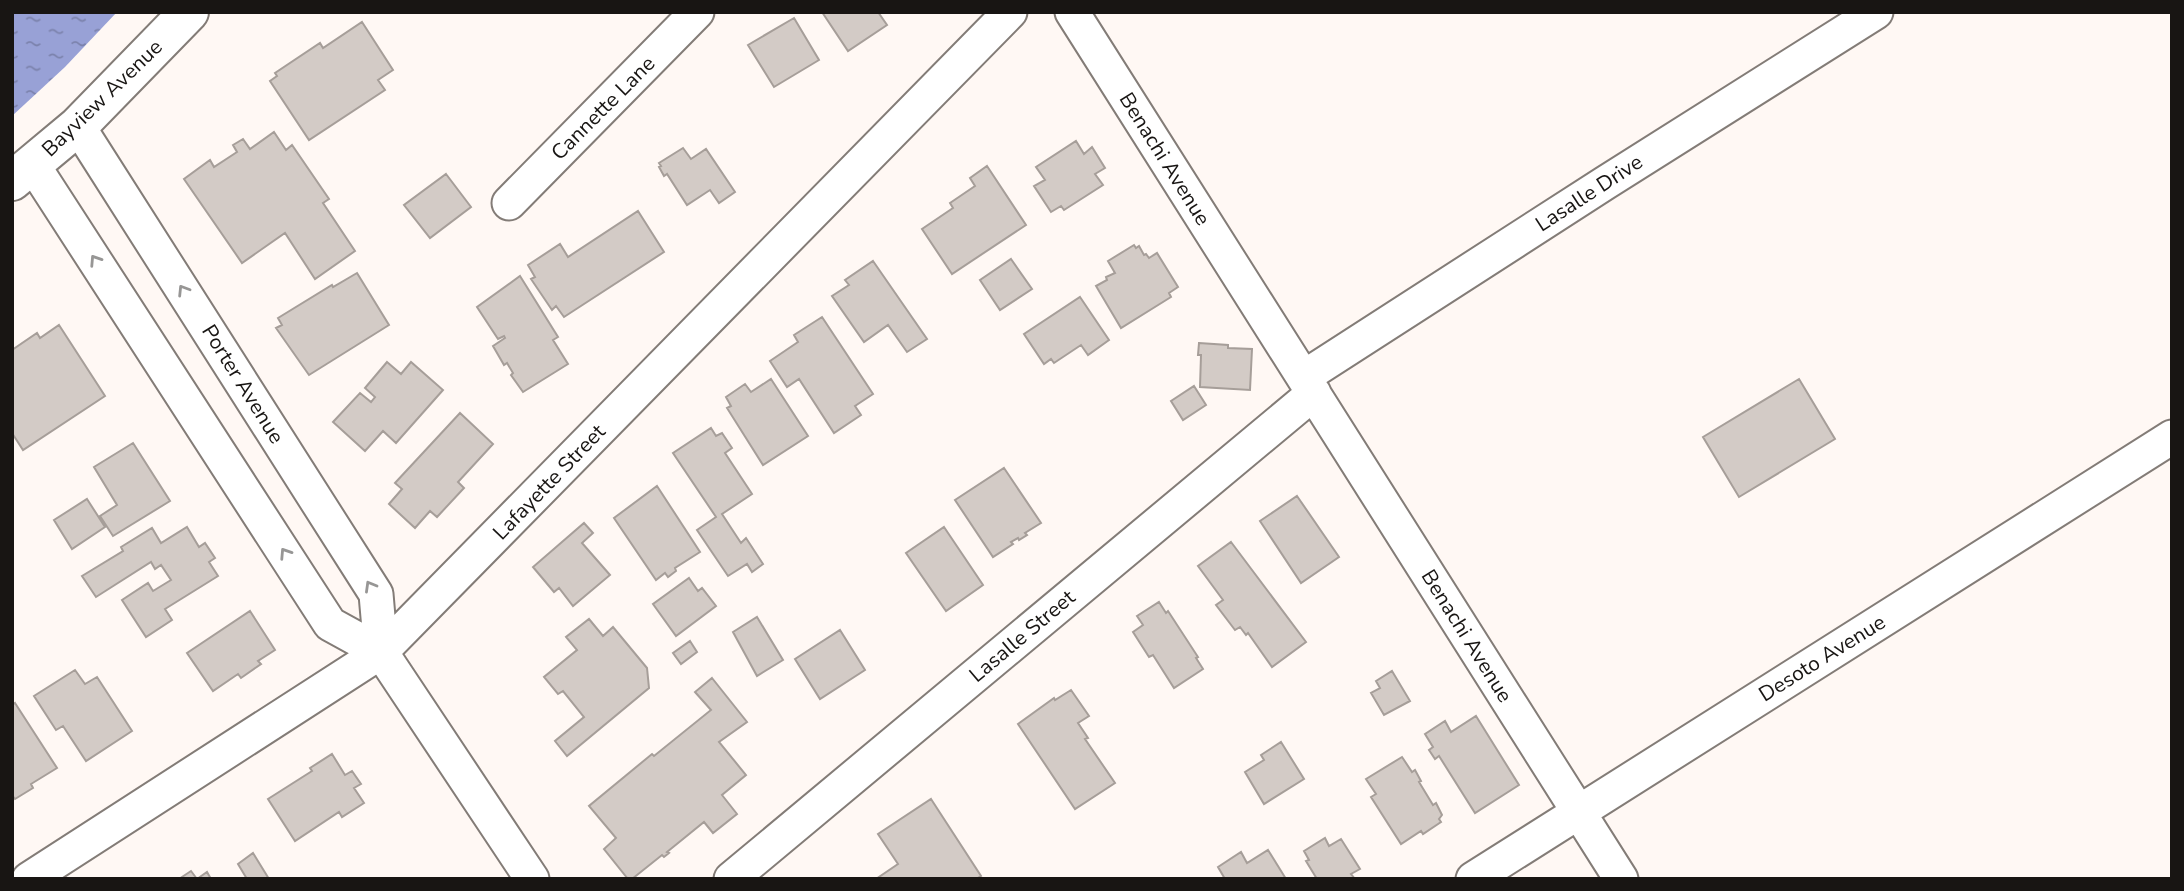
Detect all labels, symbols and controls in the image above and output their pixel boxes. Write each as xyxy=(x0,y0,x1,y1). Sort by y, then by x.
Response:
street label: Bayview Avenue xyxy=(36,33,168,163)
street label: Cannette Lane xyxy=(545,50,661,166)
street label: Benachi Avenue xyxy=(1113,87,1217,231)
street label: Lasalle Drive xyxy=(1530,148,1648,238)
one-way arrow xyxy=(90,254,103,267)
one-way arrow xyxy=(178,284,191,297)
street label: Porter Avenue xyxy=(195,319,291,449)
street label: Lafayette Street xyxy=(487,418,612,546)
one-way arrow xyxy=(280,548,293,561)
street label: Benachi Avenue xyxy=(1415,564,1519,708)
one-way arrow xyxy=(365,580,378,593)
street label: Lasalle Street xyxy=(963,583,1081,688)
street label: Desoto Avenue xyxy=(1753,608,1891,708)

